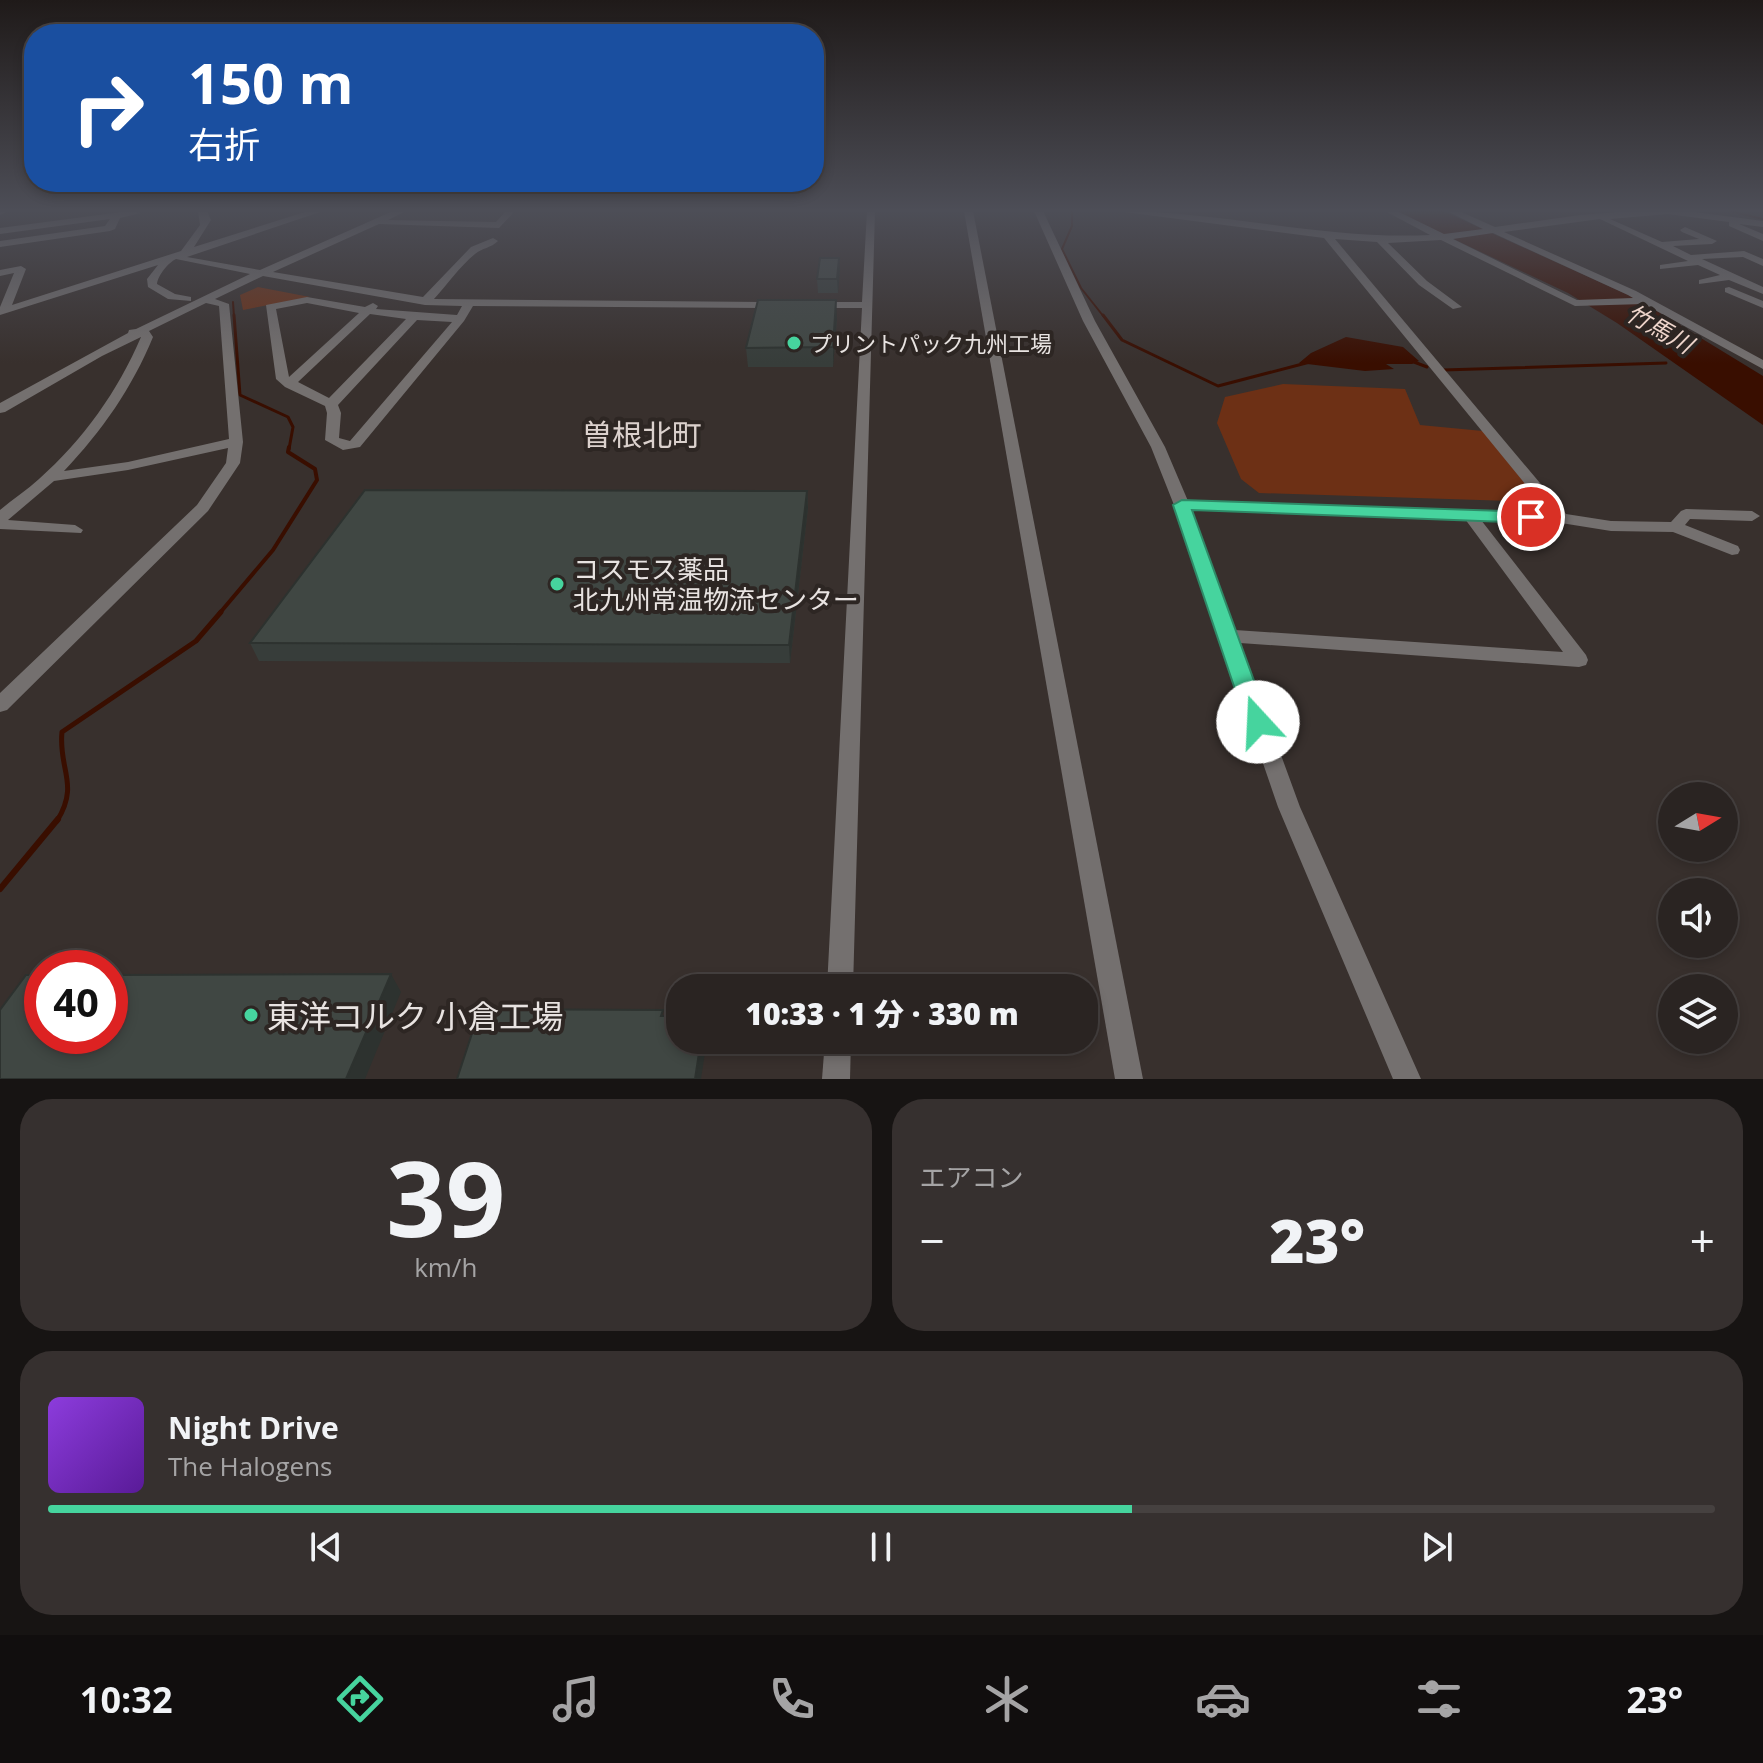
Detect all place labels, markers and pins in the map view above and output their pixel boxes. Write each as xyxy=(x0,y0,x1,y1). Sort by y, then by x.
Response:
place label: プリントパック九州工場 xyxy=(810,328,1052,358)
marker: プリントパック九州工場 xyxy=(785,334,803,352)
pin xyxy=(1497,483,1565,551)
place label: コスモス薬品 北九州常温物流センター xyxy=(573,551,859,617)
marker: コスモス薬品 北九州常温物流センター xyxy=(548,575,566,593)
place label: 東洋コルク 小倉工場 xyxy=(267,994,563,1037)
marker: 東洋コルク 小倉工場 xyxy=(242,1006,260,1024)

